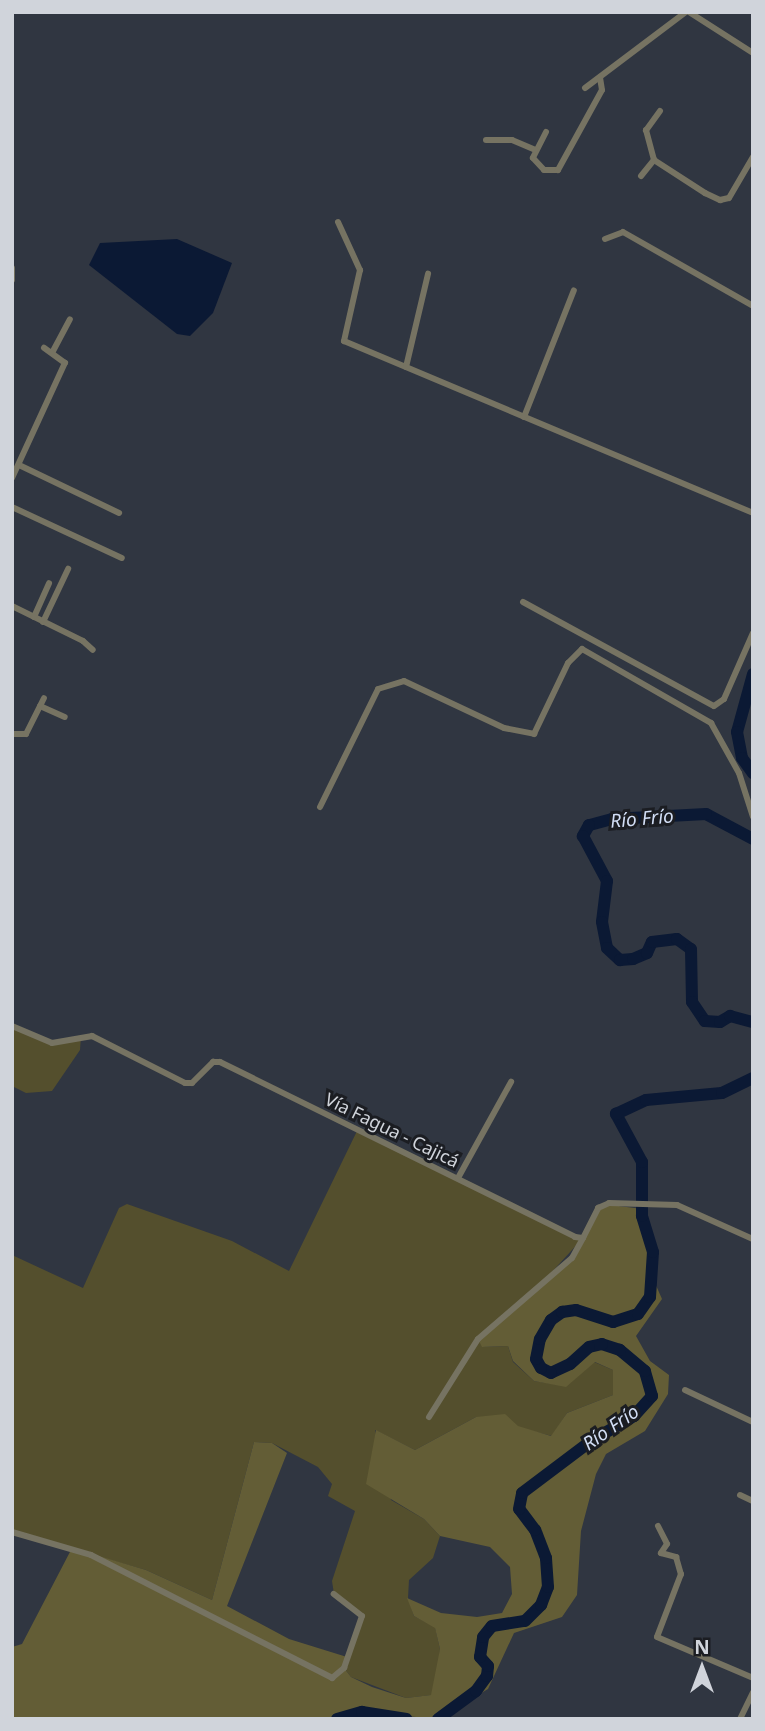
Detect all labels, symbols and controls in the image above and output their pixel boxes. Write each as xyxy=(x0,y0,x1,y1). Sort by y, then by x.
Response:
water label: Río Frío xyxy=(609,805,675,833)
street label: Vía Fagua - Cajicá xyxy=(321,1088,463,1172)
water label: Río Frío xyxy=(578,1400,644,1456)
north arrow xyxy=(667,1633,737,1703)
text: N xyxy=(694,1634,710,1660)

